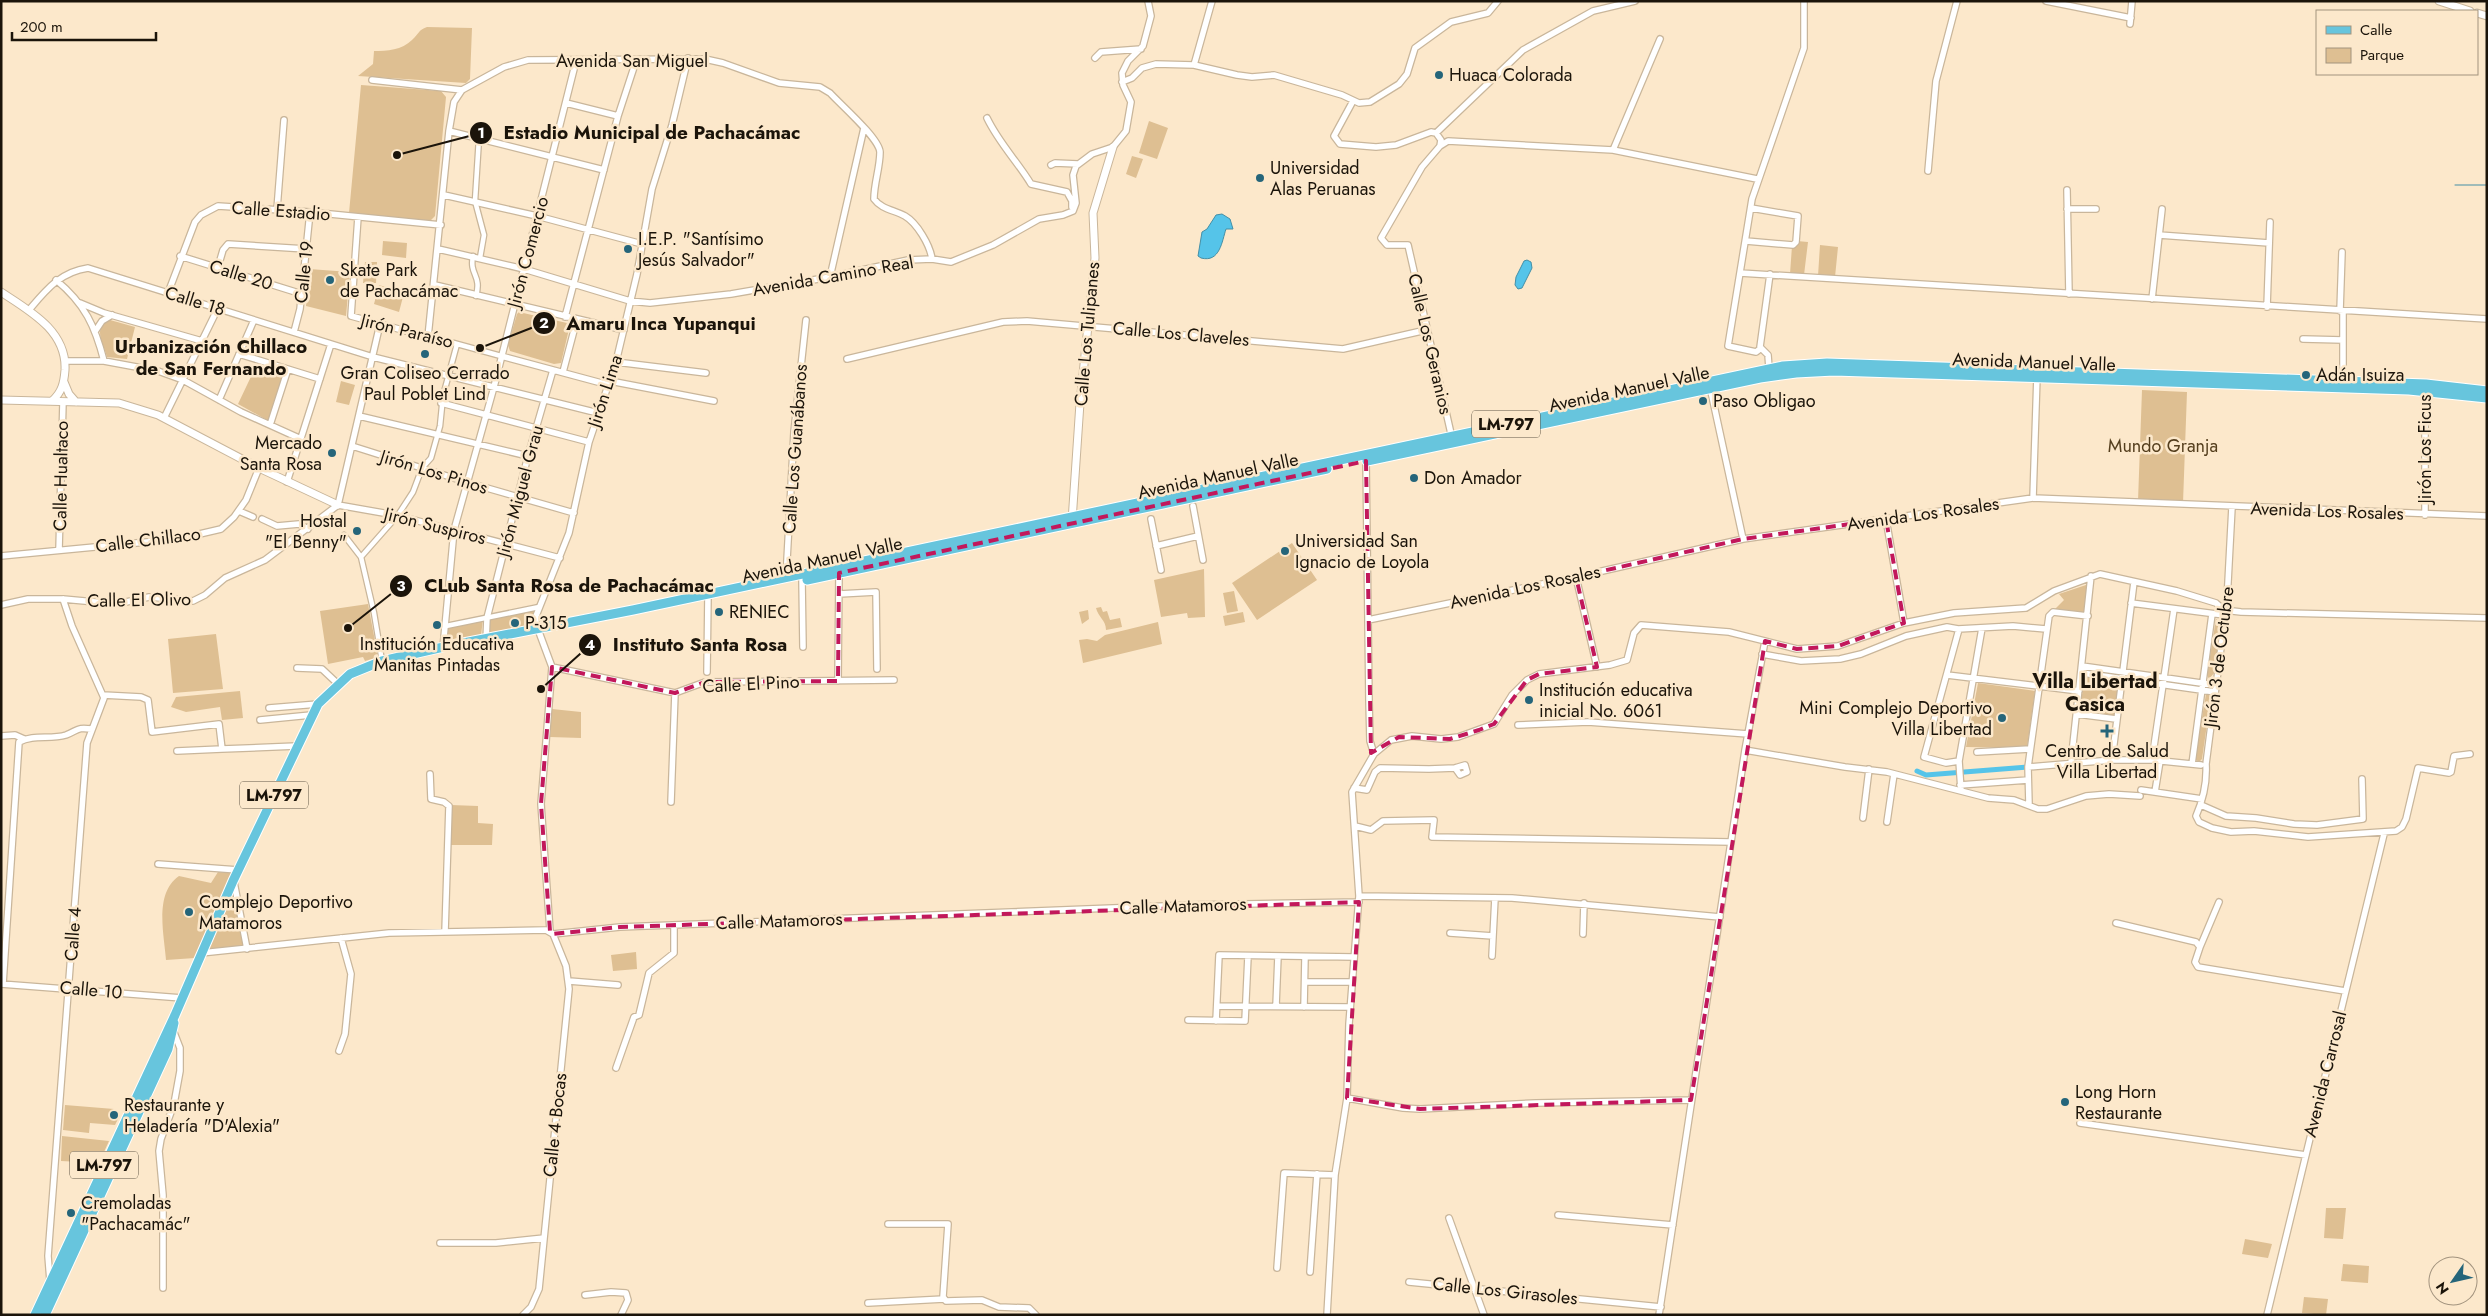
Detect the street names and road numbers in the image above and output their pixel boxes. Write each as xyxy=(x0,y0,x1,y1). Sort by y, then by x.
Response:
street label: Avenida San Miguel xyxy=(556,48,708,74)
street label: Jirón Comercio xyxy=(500,193,555,312)
street label: Calle Estadio xyxy=(231,195,331,227)
street label: Calle 19 xyxy=(288,240,320,304)
street label: Avenida Camino Real xyxy=(751,249,915,303)
street label: Calle 20 xyxy=(206,253,276,297)
street label: Calle Los Tulipanes xyxy=(1068,261,1106,407)
street label: Calle Los Geranios xyxy=(1401,271,1459,417)
street label: Calle 18 xyxy=(162,280,228,322)
street label: Jirón Paraíso xyxy=(356,307,456,355)
street label: Calle Los Claveles xyxy=(1112,315,1250,353)
street label: Avenida Manuel Valle xyxy=(1952,346,2116,378)
street label: Jirón Lima xyxy=(580,351,629,433)
street label: Avenida Manuel Valle xyxy=(1546,359,1712,419)
street label: Calle Los Guanábanos xyxy=(776,363,814,535)
street label: Jirón Los Ficus xyxy=(2412,394,2438,506)
road number: LM-797 xyxy=(1472,410,1540,438)
street label: Calle Hualtaco xyxy=(47,420,75,531)
street label: Jirón Miguel Grau xyxy=(489,422,550,562)
street label: Jirón Los Pinos xyxy=(375,443,491,501)
street label: Avenida Manuel Valle xyxy=(1135,446,1301,506)
street label: Avenida Los Rosales xyxy=(1845,490,2001,538)
street label: Avenida Los Rosales xyxy=(2250,495,2404,527)
street label: Jirón Suspiros xyxy=(379,500,489,551)
street label: Calle Chillaco xyxy=(94,521,202,559)
street label: Avenida Manuel Valle xyxy=(739,530,905,590)
street label: Avenida Los Rosales xyxy=(1447,558,1603,616)
street label: Jirón 3 de Octubre xyxy=(2197,585,2241,731)
street label: Calle El Olivo xyxy=(87,586,191,614)
street label: Calle El Pino xyxy=(702,668,800,700)
road number: LM-797 xyxy=(240,782,308,808)
street label: Calle Matamoros xyxy=(1119,891,1247,921)
street label: Calle 4 xyxy=(58,906,88,962)
street label: Calle Matamoros xyxy=(715,906,843,936)
street label: Calle 10 xyxy=(59,974,124,1006)
street label: Avenida Carrosal xyxy=(2297,1008,2353,1140)
street label: Calle 4 Bocas xyxy=(537,1072,573,1178)
road number: LM-797 xyxy=(70,1152,138,1178)
street label: Calle Los Girasoles xyxy=(1431,1270,1579,1312)

